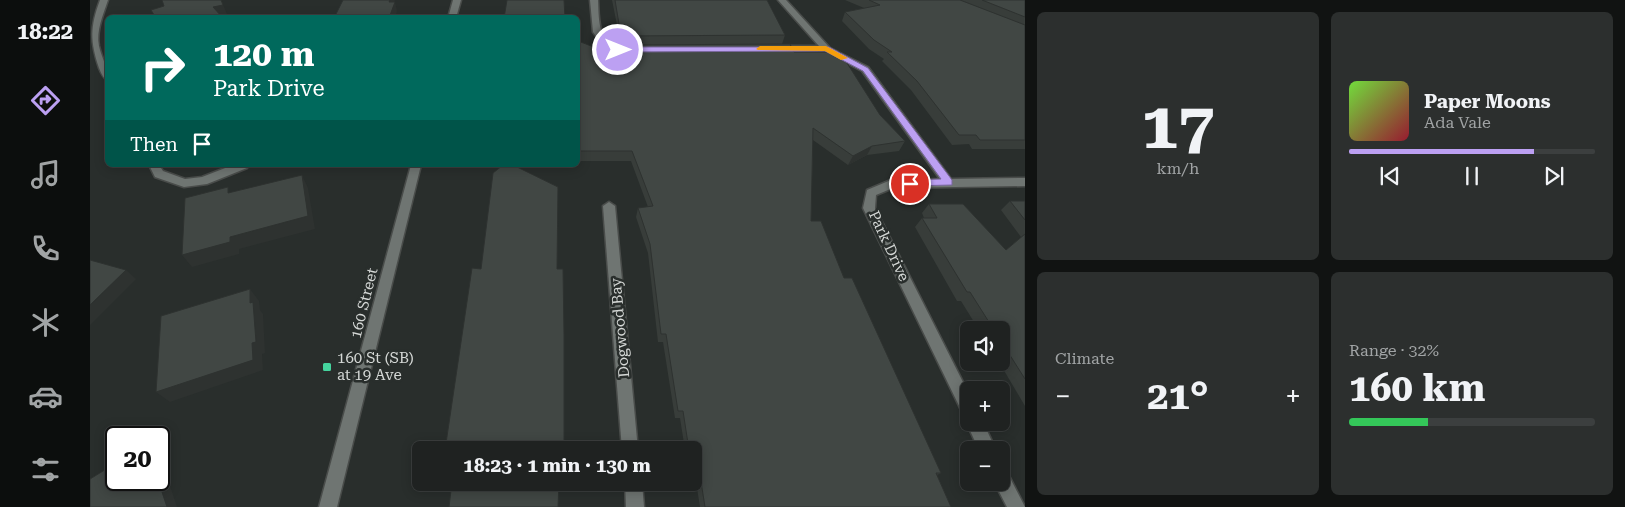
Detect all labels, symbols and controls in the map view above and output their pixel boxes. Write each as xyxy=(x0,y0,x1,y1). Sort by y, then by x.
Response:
text: 18:22 xyxy=(17,19,73,44)
position arrow xyxy=(591,23,643,75)
text: 120 m xyxy=(213,34,314,75)
icon: right xyxy=(130,35,195,100)
text: Park Drive xyxy=(213,76,324,101)
icon: directions xyxy=(28,83,63,118)
text: 17 xyxy=(1142,88,1214,164)
text: Paper Moons xyxy=(1424,90,1551,113)
text: Ada Vale xyxy=(1424,113,1491,132)
icon: arrive xyxy=(188,130,216,158)
text: Then xyxy=(130,133,178,156)
icon: music xyxy=(28,157,63,192)
text: km/h xyxy=(1157,159,1199,178)
icon: previous xyxy=(1376,162,1404,190)
icon: pause xyxy=(1458,162,1486,190)
icon: next xyxy=(1540,162,1568,190)
pin xyxy=(889,163,931,205)
icon: arrive xyxy=(896,170,924,198)
street label: Park Drive xyxy=(865,208,913,284)
icon: phone xyxy=(28,231,63,266)
street label: 160 Street xyxy=(347,265,382,340)
street label: Dogwood Bay xyxy=(607,277,633,379)
icon: climate xyxy=(28,305,63,340)
map controls xyxy=(960,321,1010,491)
button: sound xyxy=(960,321,1010,371)
text: Range · 32% xyxy=(1349,341,1439,360)
place label: 160 St (SB) at 19 Ave xyxy=(337,349,414,384)
text: Climate xyxy=(1055,349,1114,368)
marker: 160 St (SB) at 19 Ave xyxy=(321,361,333,373)
text: 160 km xyxy=(1349,366,1485,410)
text: 21° xyxy=(1147,374,1209,418)
icon: car xyxy=(28,379,63,414)
text: − xyxy=(1055,380,1071,413)
text: + xyxy=(1285,380,1301,413)
button: + xyxy=(960,381,1010,431)
speed limit sign: 20 xyxy=(105,426,170,491)
button: − xyxy=(960,441,1010,491)
icon: filters xyxy=(28,452,63,487)
text: 18:23 · 1 min · 130 m xyxy=(463,454,651,477)

